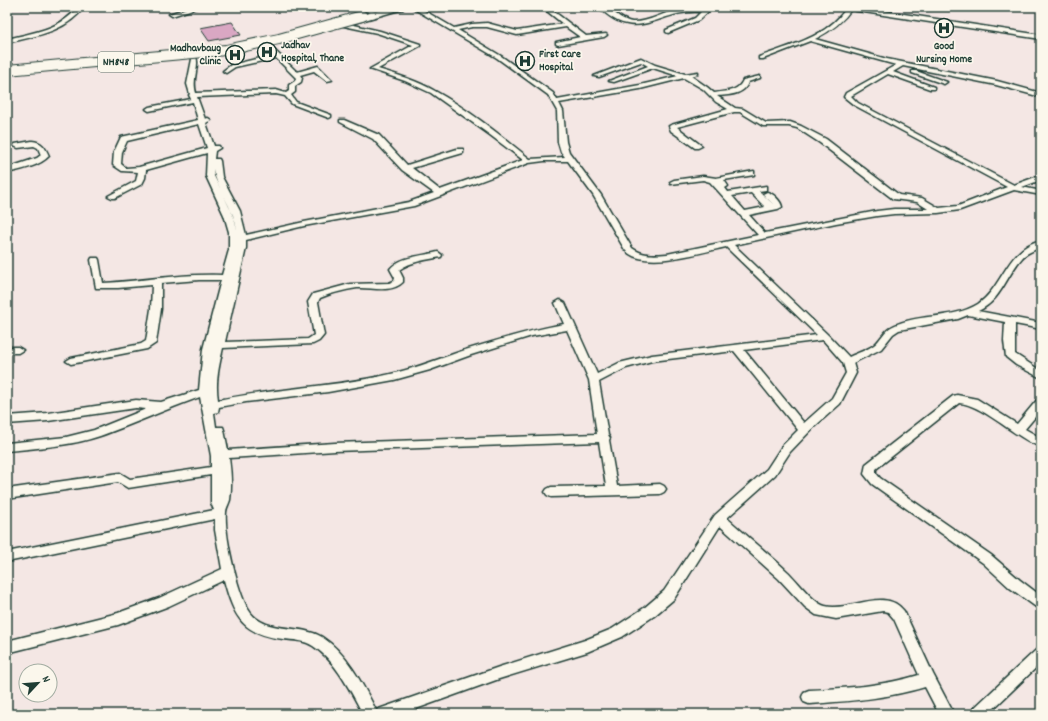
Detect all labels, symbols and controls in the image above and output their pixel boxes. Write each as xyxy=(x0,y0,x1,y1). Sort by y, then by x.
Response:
hospital icon: Good Nursing Home xyxy=(933,17,955,39)
place label: Jadhav Hospital, Thane xyxy=(281,38,344,67)
place label: Good Nursing Home xyxy=(916,39,972,68)
place label: Madhavbaug Clinic xyxy=(170,41,222,70)
hospital icon: Jadhav Hospital, Thane xyxy=(256,41,278,63)
hospital icon: Madhavbaug Clinic xyxy=(224,44,246,66)
place label: First Care Hospital xyxy=(539,47,581,76)
hospital icon: First Care Hospital xyxy=(514,50,536,72)
road number: NH848 xyxy=(98,52,134,72)
north arrow xyxy=(18,663,58,703)
text: N xyxy=(37,674,54,686)

